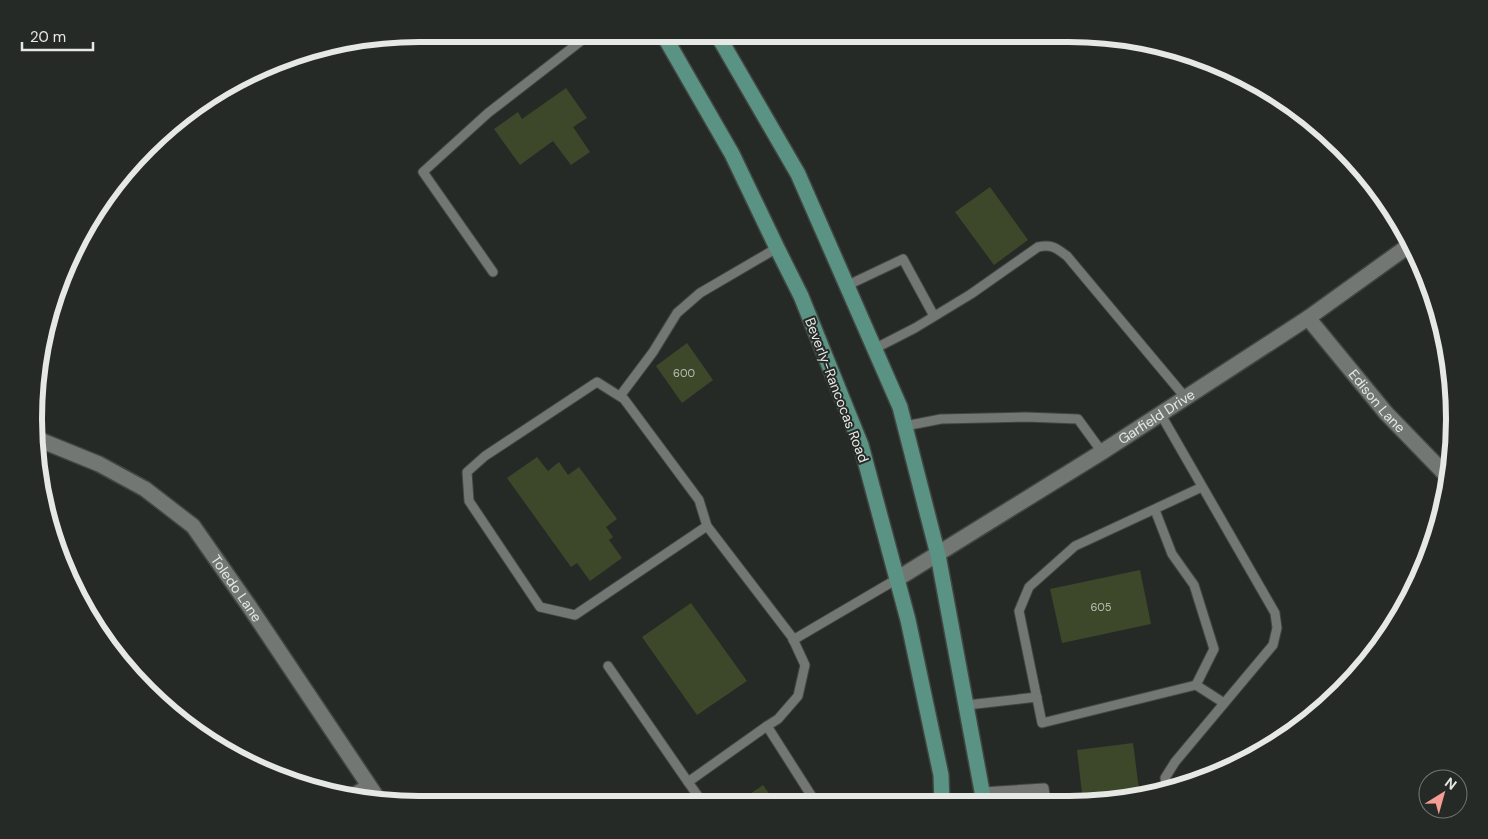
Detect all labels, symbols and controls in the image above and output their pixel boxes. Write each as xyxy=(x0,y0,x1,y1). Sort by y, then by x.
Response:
scale bar xyxy=(22,20,94,52)
text: 20 m xyxy=(30,27,66,47)
street label: Beverly-Rancocas Road xyxy=(801,315,873,465)
house number: 600 xyxy=(673,366,695,380)
street label: Edison Lane xyxy=(1345,366,1409,437)
street label: Garfield Drive xyxy=(1115,385,1198,448)
street label: Toledo Lane xyxy=(207,551,266,625)
house number: 605 xyxy=(1090,600,1112,614)
north arrow xyxy=(1418,769,1468,819)
text: N xyxy=(1441,773,1460,794)

